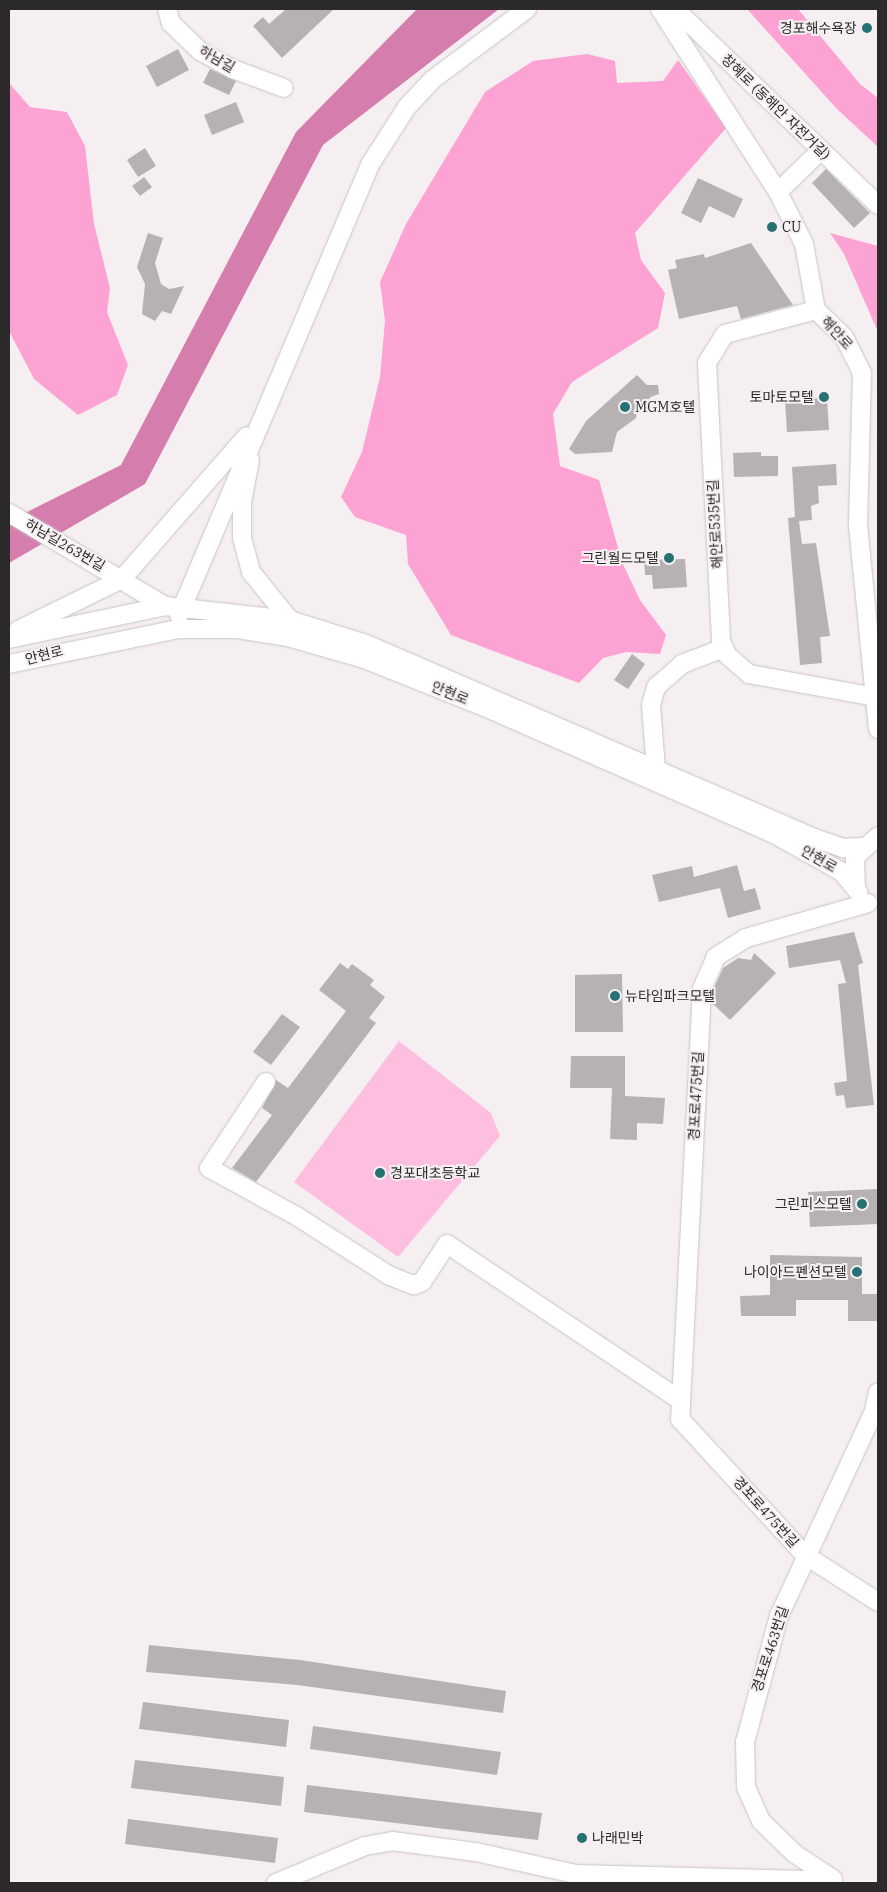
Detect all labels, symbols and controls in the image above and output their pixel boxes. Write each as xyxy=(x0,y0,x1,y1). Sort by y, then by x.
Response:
place label: 경포해수욕장 xyxy=(780,20,857,36)
marker: 경포해수욕장 xyxy=(861,22,873,34)
street label: 하남길 xyxy=(196,42,238,76)
street label: 창혜로 (동해안 자전거길) xyxy=(718,51,834,163)
place label: CU xyxy=(782,219,801,235)
marker: CU xyxy=(766,221,778,233)
street label: 해안로 xyxy=(818,313,856,353)
place label: 토마토모텔 xyxy=(750,389,814,405)
marker: 토마토모텔 xyxy=(818,391,830,403)
place label: MGM호텔 xyxy=(635,399,695,415)
marker: MGM호텔 xyxy=(619,401,631,413)
street label: 해안로535번길 xyxy=(704,479,726,569)
street label: 하남길263번길 xyxy=(22,515,108,575)
place label: 그린월드모텔 xyxy=(582,550,659,566)
marker: 그린월드모텔 xyxy=(663,552,675,564)
street label: 안현로 xyxy=(23,642,65,668)
street label: 안현로 xyxy=(429,678,471,708)
street label: 안현로 xyxy=(798,842,840,876)
place label: 뉴타임파크모텔 xyxy=(625,988,715,1004)
marker: 뉴타임파크모텔 xyxy=(609,990,621,1002)
street label: 경포로475번길 xyxy=(685,1051,707,1141)
place label: 경포대초등학교 xyxy=(390,1165,480,1181)
marker: 경포대초등학교 xyxy=(374,1167,386,1179)
place label: 그린피스모텔 xyxy=(775,1196,852,1212)
marker: 그린피스모텔 xyxy=(856,1198,868,1210)
place label: 나이아드펜션모텔 xyxy=(744,1264,847,1280)
marker: 나이아드펜션모텔 xyxy=(851,1266,863,1278)
street label: 경포로475번길 xyxy=(730,1473,802,1551)
street label: 경포로463번길 xyxy=(748,1604,792,1694)
place label: 나래민박 xyxy=(592,1830,644,1846)
marker: 나래민박 xyxy=(576,1832,588,1844)

